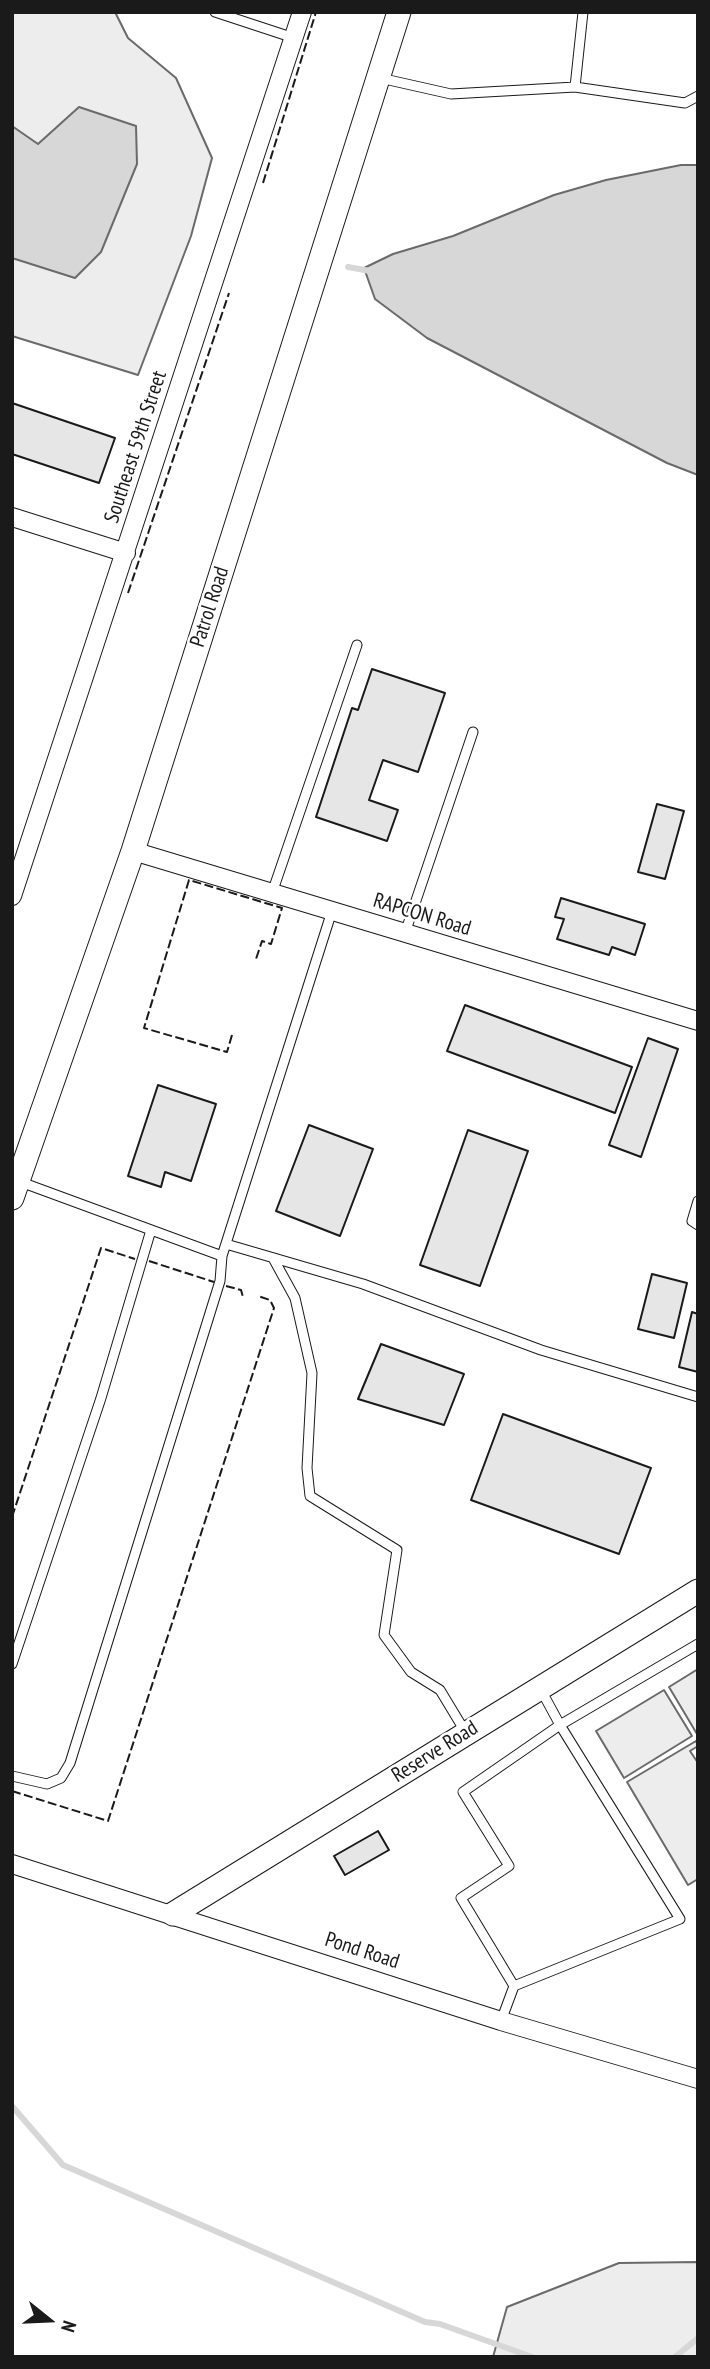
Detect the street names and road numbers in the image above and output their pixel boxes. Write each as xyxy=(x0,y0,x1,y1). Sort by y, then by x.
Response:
street label: Southeast 59th Street xyxy=(100,368,172,526)
street label: Patrol Road xyxy=(185,564,235,650)
street label: RAPCON Road xyxy=(370,888,474,942)
street label: Reserve Road xyxy=(387,1716,483,1788)
street label: Pond Road xyxy=(322,1927,402,1975)

